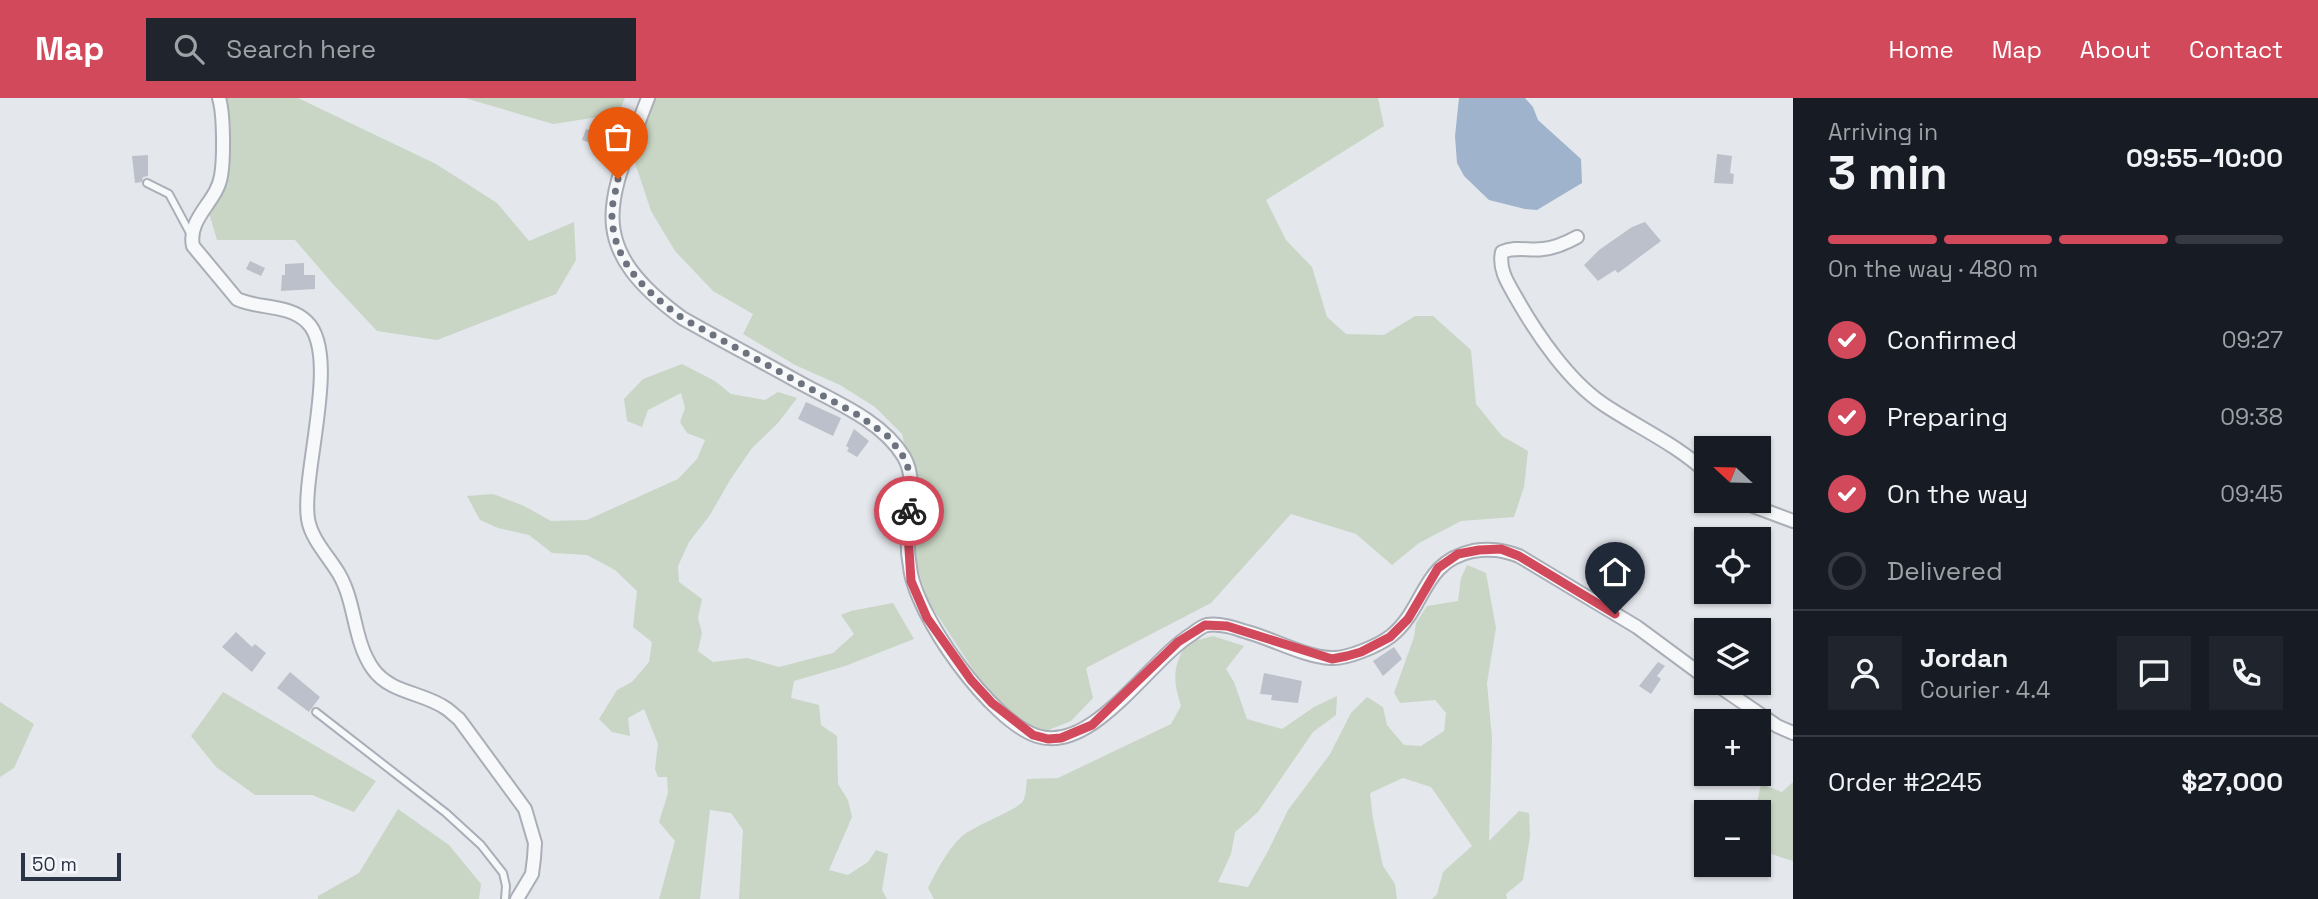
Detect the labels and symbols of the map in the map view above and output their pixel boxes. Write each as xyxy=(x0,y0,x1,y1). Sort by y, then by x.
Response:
pin xyxy=(588,107,648,179)
north arrow xyxy=(1694,436,1771,513)
courier xyxy=(874,476,944,546)
pin xyxy=(1585,542,1645,614)
scale bar xyxy=(21,850,121,882)

